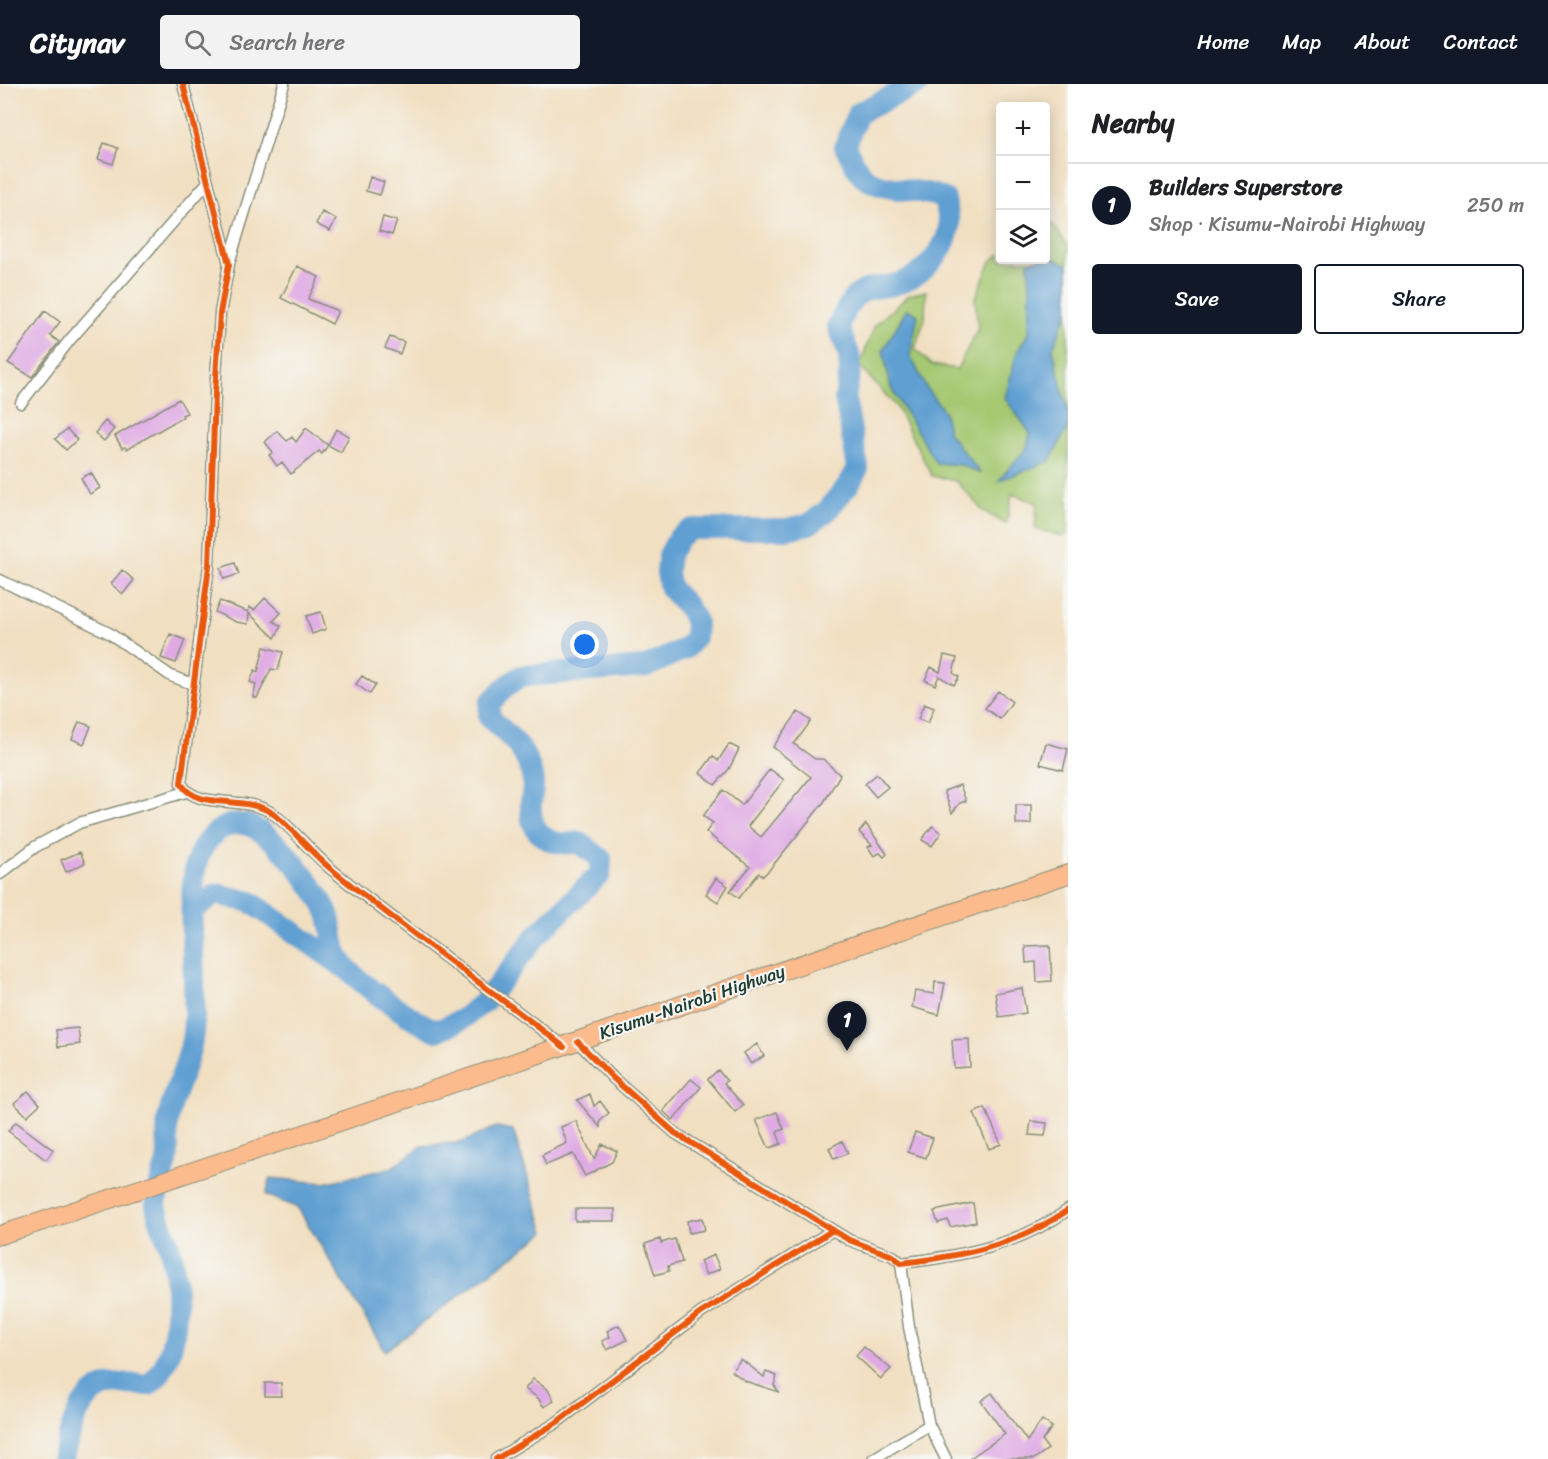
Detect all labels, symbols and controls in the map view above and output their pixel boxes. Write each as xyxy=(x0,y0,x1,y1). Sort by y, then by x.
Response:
search box xyxy=(160,15,580,69)
text: Citynav xyxy=(30,18,124,67)
text: Search here xyxy=(229,23,345,62)
text: Home xyxy=(1197,23,1249,61)
text: Map xyxy=(1282,23,1321,61)
text: About xyxy=(1354,23,1411,61)
text: Contact xyxy=(1444,23,1518,61)
icon: search xyxy=(181,26,214,59)
text: Nearby xyxy=(1092,100,1174,146)
map controls xyxy=(996,102,1050,264)
button: + xyxy=(996,102,1050,156)
button: − xyxy=(996,156,1050,210)
text: Builders Superstore xyxy=(1149,168,1343,207)
text: 1 xyxy=(1107,188,1116,223)
text: 250 m xyxy=(1467,188,1524,223)
text: Shop · Kisumu-Nairobi Highway xyxy=(1149,207,1425,242)
button: layers xyxy=(996,210,1050,264)
button: Save xyxy=(1092,264,1302,334)
button: Share xyxy=(1314,264,1524,334)
your location xyxy=(570,630,599,659)
street label: Kisumu-Nairobi Highway xyxy=(595,955,790,1049)
pin: 1 xyxy=(828,1002,866,1051)

